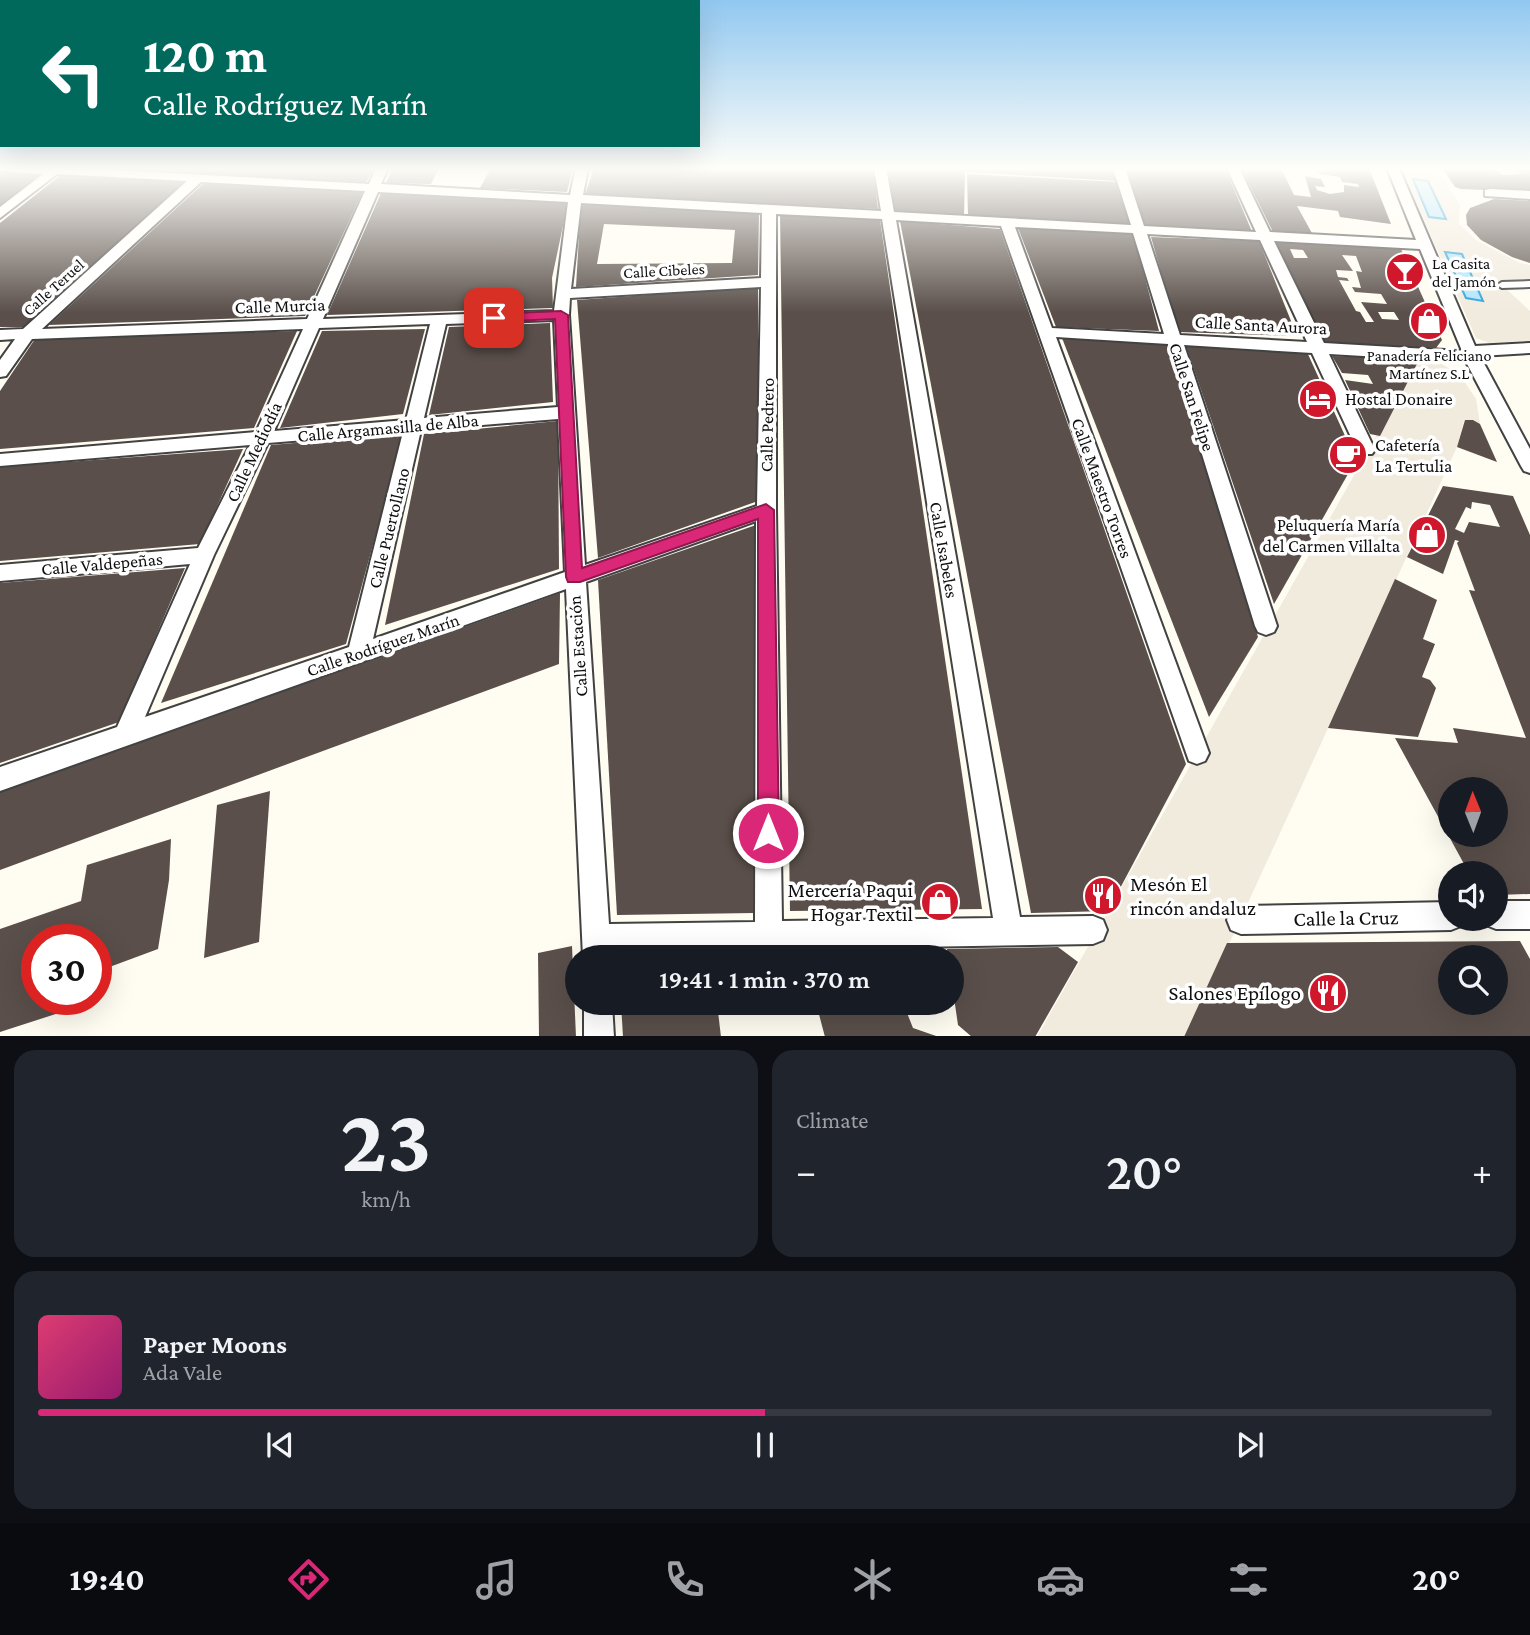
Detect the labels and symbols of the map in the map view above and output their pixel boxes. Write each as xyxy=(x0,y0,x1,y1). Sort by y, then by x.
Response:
bar icon: La Casita del Jamón xyxy=(1384,251,1426,293)
place label: La Casita del Jamón xyxy=(1432,255,1497,291)
street label: Calle Teruel xyxy=(20,256,87,319)
street label: Calle Cibeles xyxy=(623,260,705,281)
pin xyxy=(464,288,524,348)
street label: Calle Murcia xyxy=(234,294,326,318)
shop icon: Panadería Feliciano Martínez S.L xyxy=(1408,300,1450,342)
street label: Calle Santa Aurora xyxy=(1194,312,1328,338)
street label: Calle San Felipe xyxy=(1165,340,1219,454)
place label: Panadería Feliciano Martínez S.L xyxy=(1367,347,1491,382)
street label: Calle Pedrero xyxy=(756,378,778,472)
hotel icon: Hostal Donaire xyxy=(1297,378,1339,420)
place label: Hostal Donaire xyxy=(1345,389,1453,409)
street label: Calle Mediodía xyxy=(222,399,286,505)
street label: Calle Argamasilla de Alba xyxy=(297,410,479,446)
street label: Calle Maestro Torres xyxy=(1067,415,1137,561)
cafe icon: Cafetería La Tertulia xyxy=(1327,434,1369,476)
place label: Cafetería La Tertulia xyxy=(1375,435,1452,476)
street label: Calle Puertollano xyxy=(364,466,414,590)
street label: Calle Isabeles xyxy=(926,500,962,600)
shop icon: Peluquería María del Carmen Villalta xyxy=(1406,514,1448,556)
place label: Peluquería María del Carmen Villalta xyxy=(1262,515,1400,556)
street label: Calle Valdepeñas xyxy=(40,549,164,579)
street label: Calle Estación xyxy=(564,594,592,697)
street label: Calle Rodríguez Marín xyxy=(304,609,462,681)
north arrow xyxy=(1438,777,1508,847)
position arrow xyxy=(731,796,805,870)
place label: Mesón El rincón andaluz xyxy=(1130,872,1256,920)
restaurant icon: Mesón El rincón andaluz xyxy=(1082,875,1124,917)
place label: Mercería Paqui Hogar Textil xyxy=(788,878,914,926)
shop icon: Mercería Paqui Hogar Textil xyxy=(919,881,961,923)
street label: Calle la Cruz xyxy=(1293,905,1399,931)
speed limit sign: 30 xyxy=(21,924,112,1015)
restaurant icon: Salones Epílogo xyxy=(1307,972,1349,1014)
place label: Salones Epílogo xyxy=(1169,981,1301,1005)

